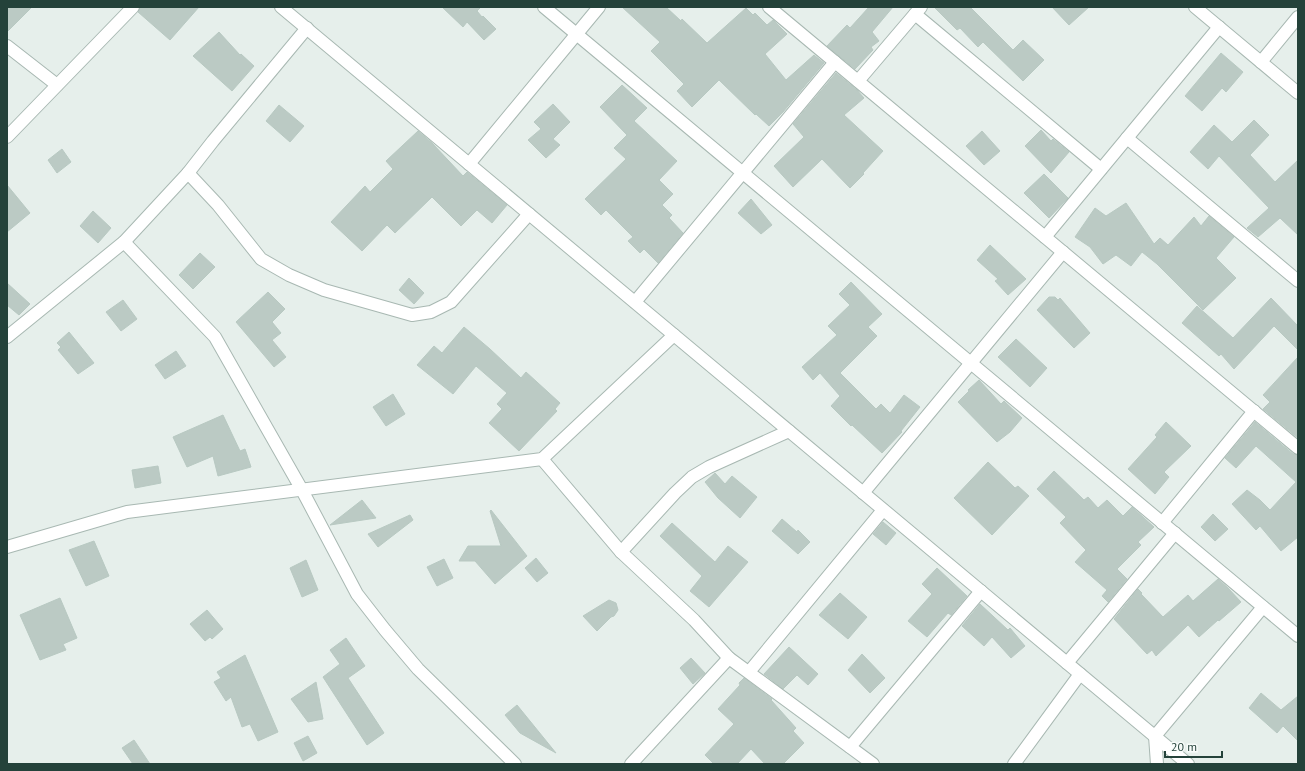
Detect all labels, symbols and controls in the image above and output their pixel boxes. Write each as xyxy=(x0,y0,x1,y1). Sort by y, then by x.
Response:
scale bar xyxy=(1165,733,1222,759)
text: 20 m xyxy=(1171,739,1197,754)

